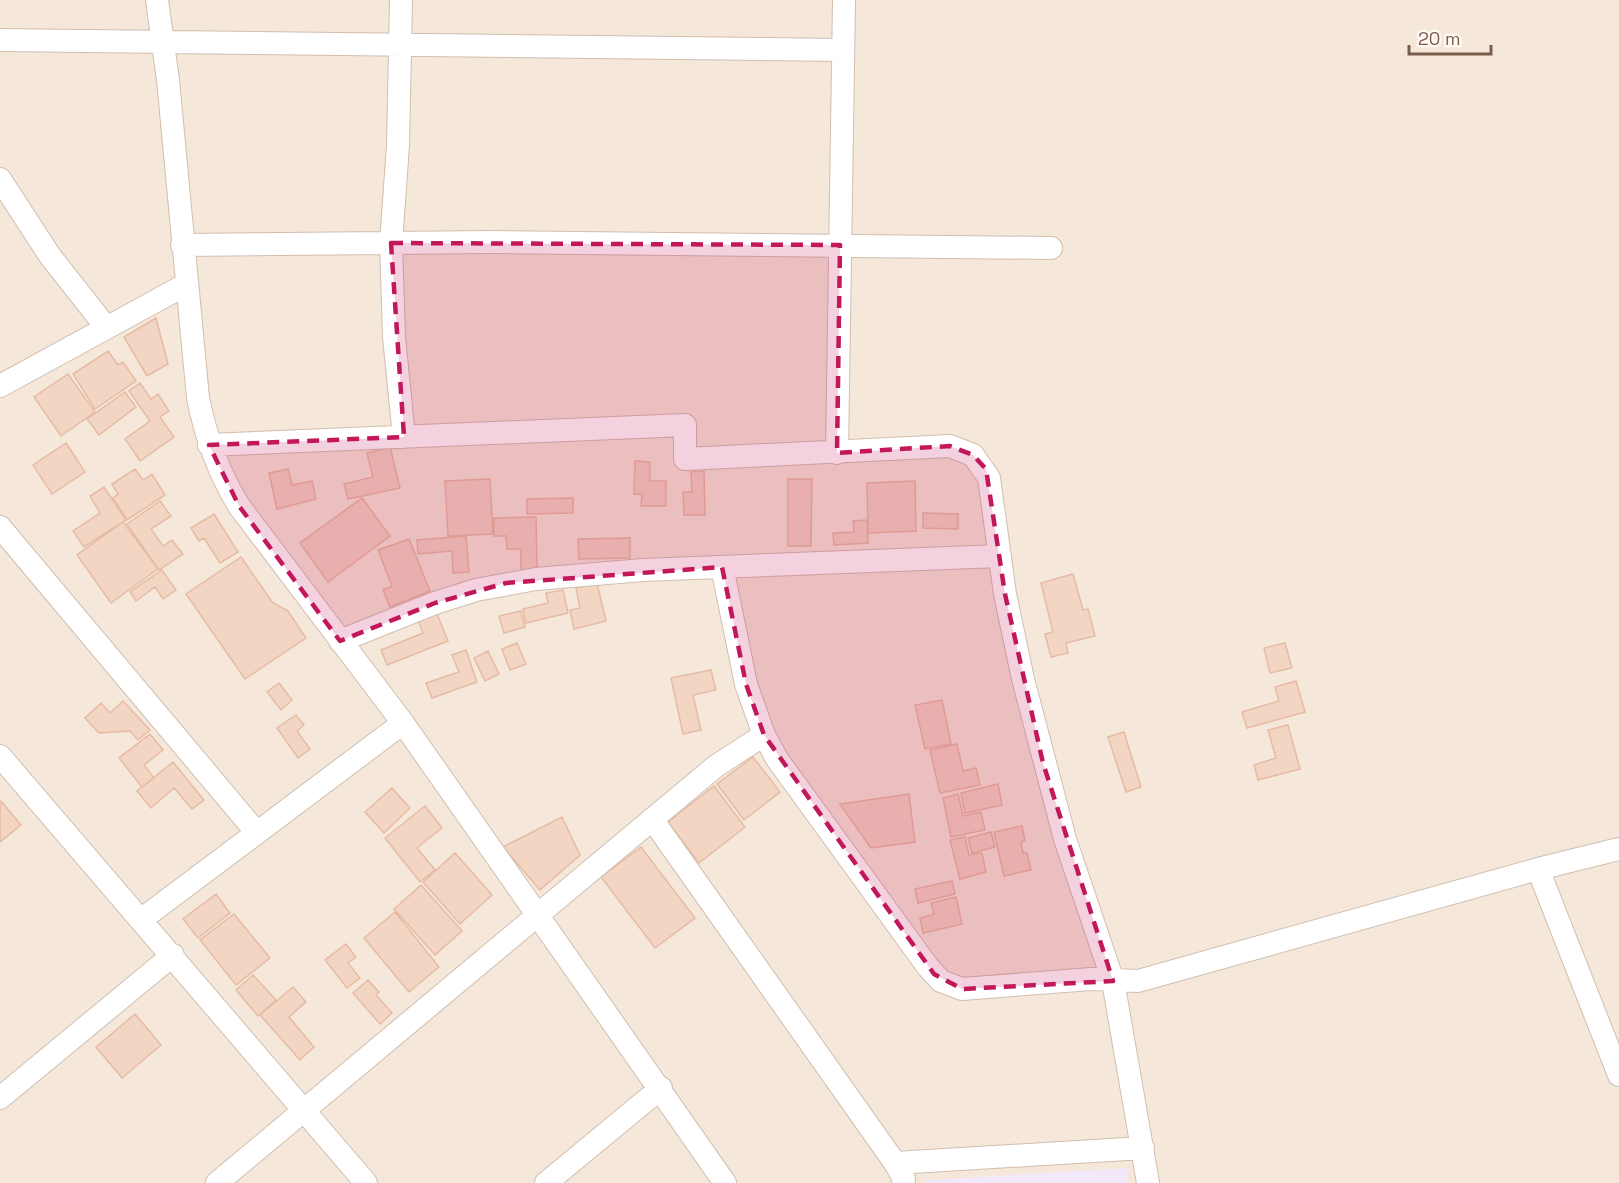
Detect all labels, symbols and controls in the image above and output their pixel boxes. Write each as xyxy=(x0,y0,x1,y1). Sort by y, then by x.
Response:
scale bar xyxy=(1409,18,1492,56)
text: 20 m xyxy=(1418,27,1461,50)

